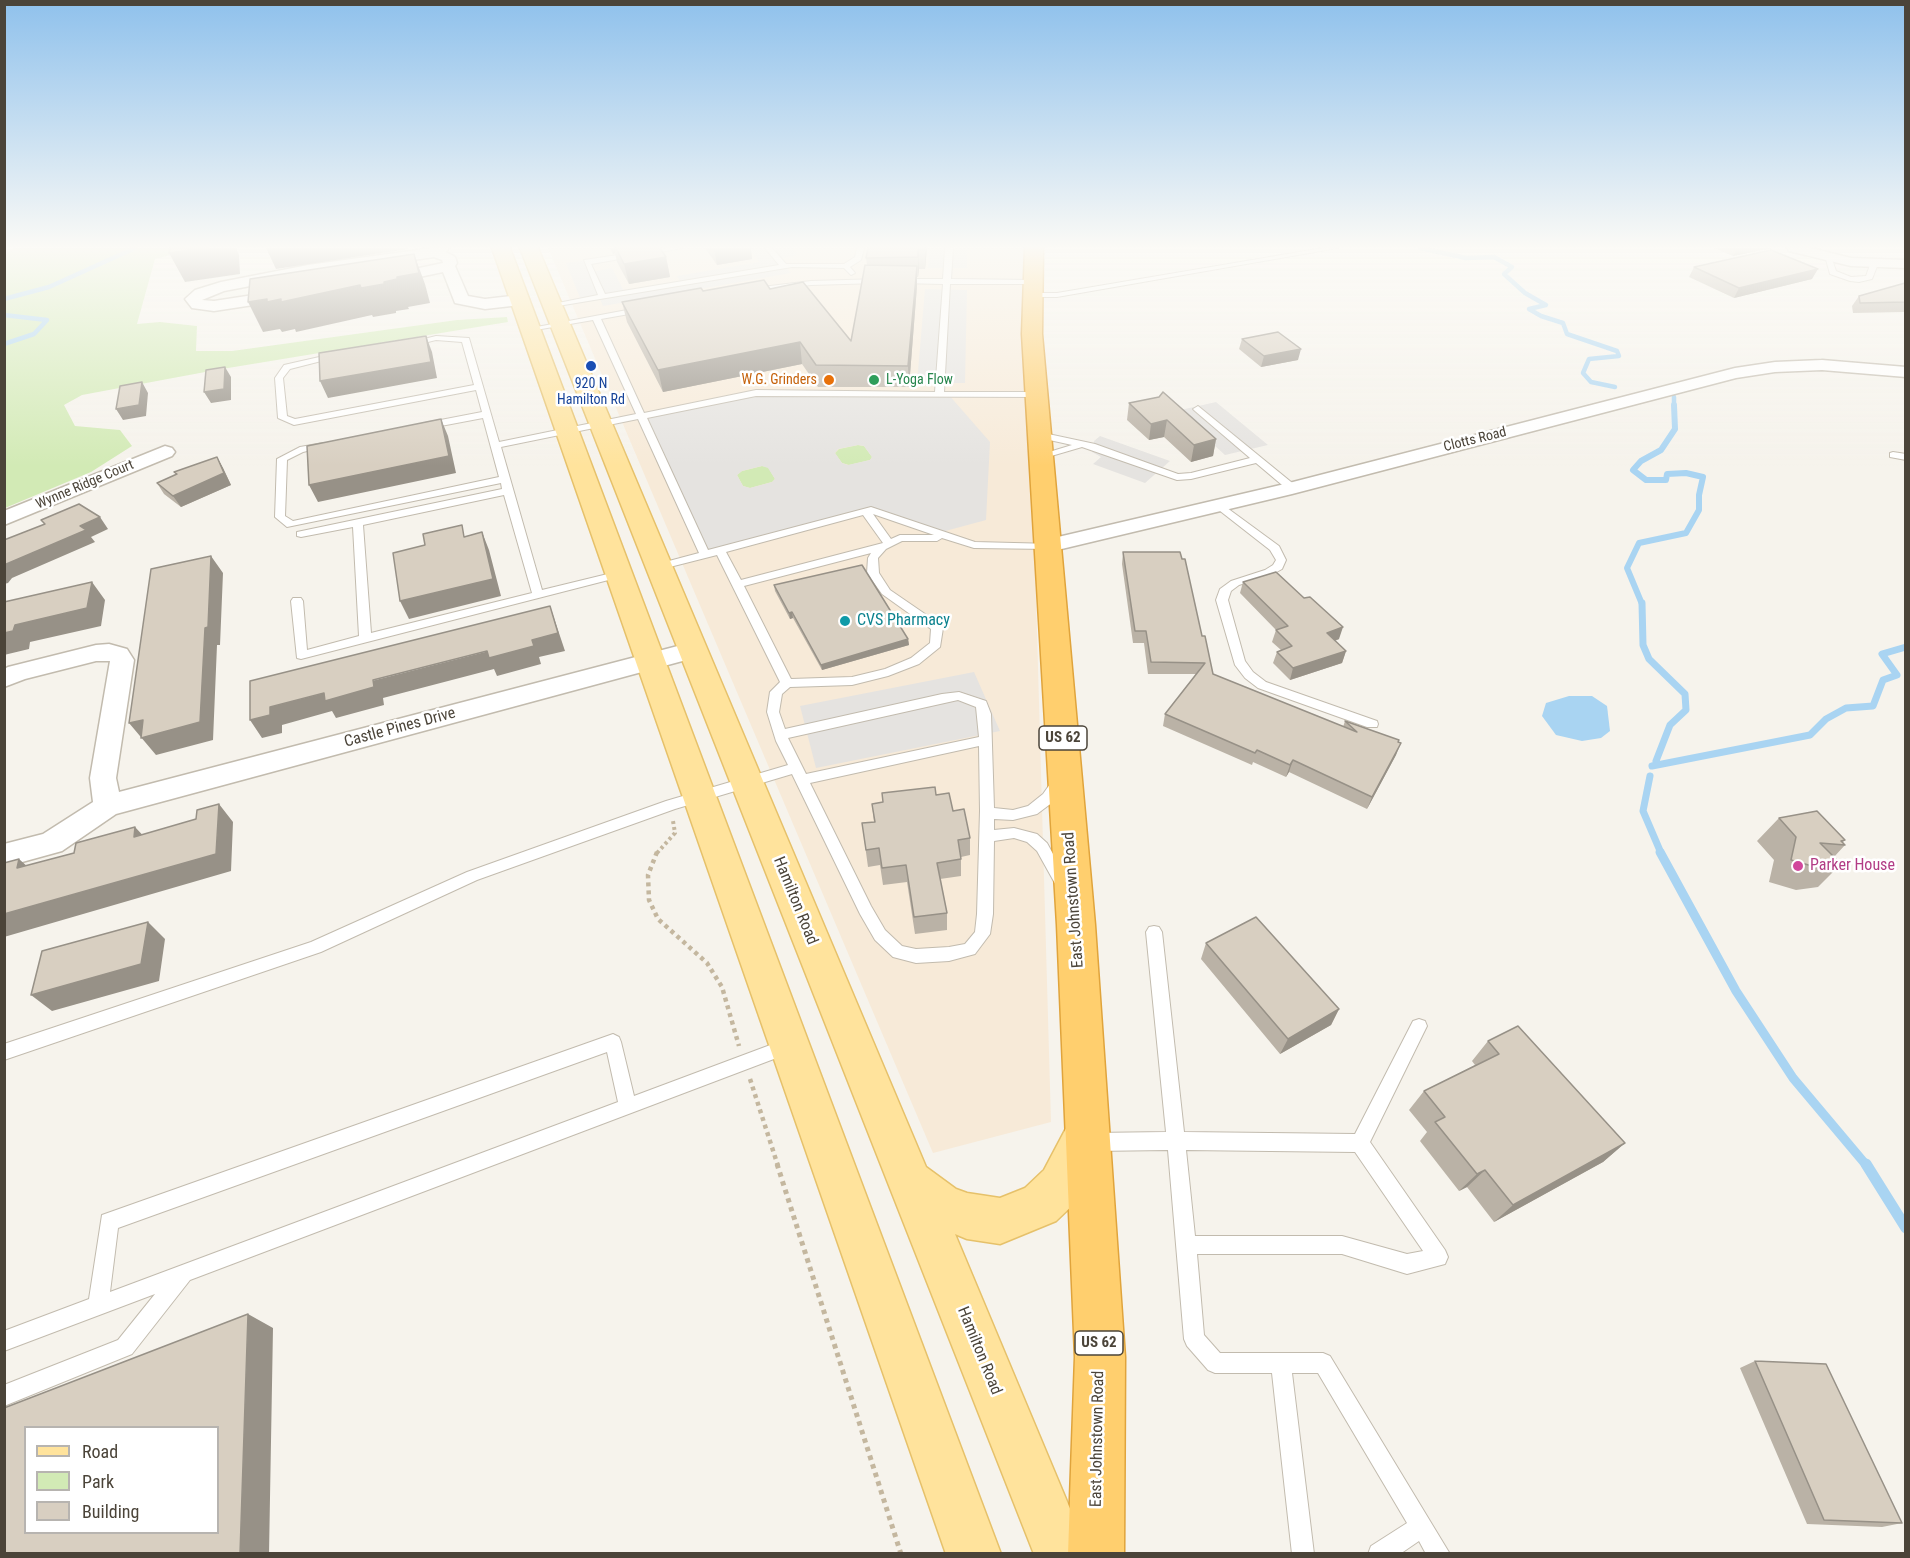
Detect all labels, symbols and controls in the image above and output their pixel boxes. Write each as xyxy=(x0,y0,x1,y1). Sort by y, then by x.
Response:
marker: 920 N Hamilton Rd xyxy=(584,359,598,373)
place label: W.G. Grinders xyxy=(742,372,817,388)
place label: L-Yoga Flow xyxy=(886,372,953,388)
marker: W.G. Grinders xyxy=(822,373,836,387)
marker: L-Yoga Flow xyxy=(867,373,881,387)
place label: 920 N Hamilton Rd xyxy=(557,376,625,408)
street label: Clotts Road xyxy=(1442,424,1508,456)
street label: Wynne Ridge Court xyxy=(34,457,136,513)
place label: CVS Pharmacy xyxy=(857,611,950,631)
marker: CVS Pharmacy xyxy=(838,614,852,628)
street label: Castle Pines Drive xyxy=(342,704,458,752)
road number: US 62 xyxy=(1039,726,1087,750)
street label: East Johnstown Road xyxy=(1060,831,1088,969)
street label: Hamilton Road xyxy=(769,854,821,948)
place label: Parker House xyxy=(1810,856,1895,876)
marker: Parker House xyxy=(1791,859,1805,873)
street label: Hamilton Road xyxy=(953,1304,1005,1398)
road number: US 62 xyxy=(1075,1331,1123,1355)
street label: East Johnstown Road xyxy=(1087,1371,1109,1507)
legend xyxy=(24,1426,219,1534)
text: Road xyxy=(82,1441,118,1462)
text: Park xyxy=(82,1471,114,1492)
text: Building xyxy=(82,1501,139,1522)

